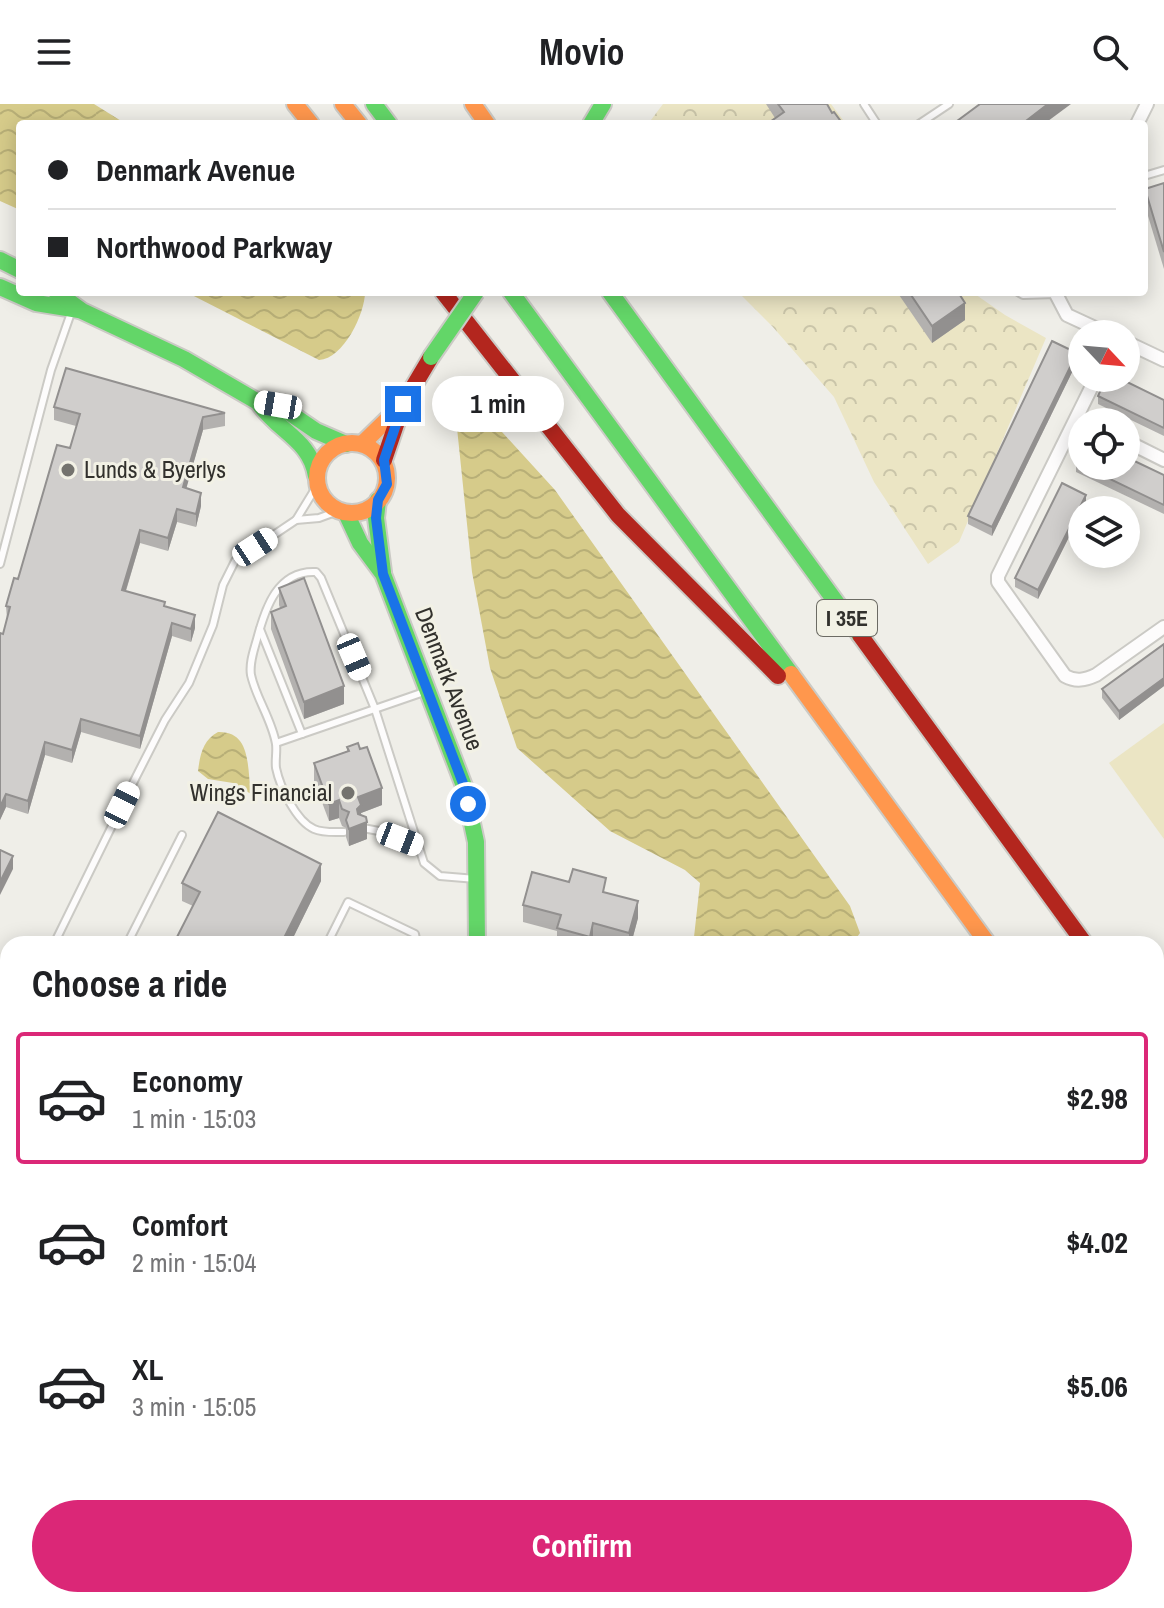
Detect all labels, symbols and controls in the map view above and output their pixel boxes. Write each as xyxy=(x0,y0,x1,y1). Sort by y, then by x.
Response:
text: Movio xyxy=(539,28,625,76)
icon: menu xyxy=(32,30,76,74)
icon: search xyxy=(1088,30,1132,74)
text: Denmark Avenue xyxy=(96,150,295,190)
text: Northwood Parkway xyxy=(96,227,333,267)
north arrow xyxy=(1068,320,1140,392)
map controls xyxy=(1068,320,1140,568)
callout: 1 min xyxy=(431,376,563,432)
route end xyxy=(385,386,421,422)
text: 1 min xyxy=(470,386,526,421)
car xyxy=(252,389,304,421)
button: locate xyxy=(1068,408,1140,480)
place label: Lunds & Byerlys xyxy=(84,453,226,485)
marker: Lunds & Byerlys xyxy=(59,461,77,479)
button: layers xyxy=(1068,496,1140,568)
car xyxy=(228,524,282,570)
road number: I 35E xyxy=(817,600,877,636)
street label: Denmark Avenue xyxy=(408,603,492,755)
car xyxy=(334,630,374,684)
place label: Wings Financial xyxy=(190,776,332,808)
car xyxy=(101,778,143,832)
marker: Wings Financial xyxy=(339,784,357,802)
route start xyxy=(450,786,486,822)
car xyxy=(373,819,427,859)
text: Choose a ride xyxy=(32,960,227,1008)
text: Economy xyxy=(132,1061,243,1101)
icon: car xyxy=(36,1062,108,1134)
text: $2.98 xyxy=(1066,1078,1128,1118)
text: 1 min · 15:03 xyxy=(132,1101,256,1136)
text: Comfort xyxy=(132,1205,228,1245)
icon: car xyxy=(36,1206,108,1278)
text: $4.02 xyxy=(1066,1222,1128,1262)
text: 2 min · 15:04 xyxy=(132,1245,256,1280)
text: XL xyxy=(132,1349,163,1389)
icon: car xyxy=(36,1350,108,1422)
text: $5.06 xyxy=(1066,1366,1128,1406)
text: 3 min · 15:05 xyxy=(132,1389,256,1424)
button: Confirm xyxy=(32,1500,1132,1592)

